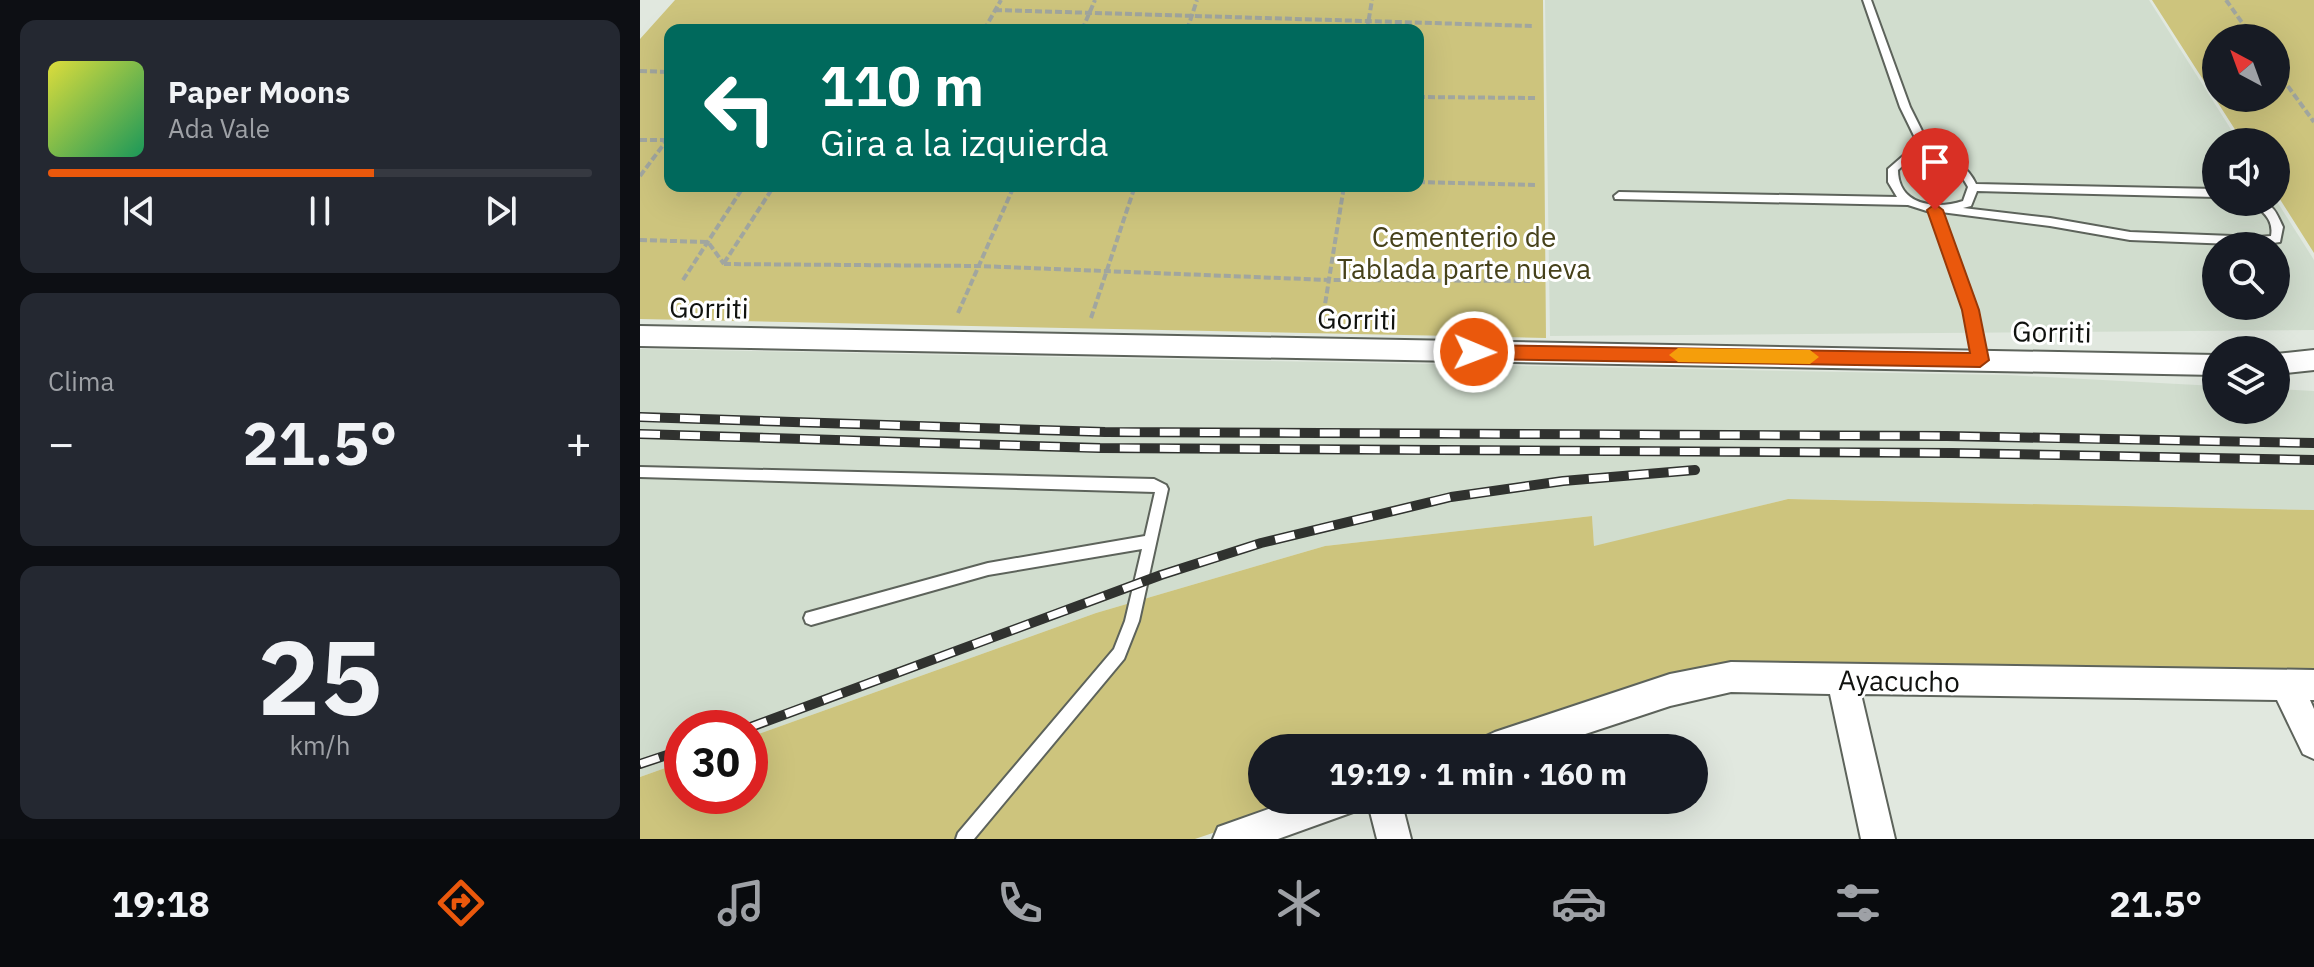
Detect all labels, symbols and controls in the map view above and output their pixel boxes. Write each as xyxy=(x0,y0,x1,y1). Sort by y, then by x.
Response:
north arrow xyxy=(2202,24,2290,112)
map controls xyxy=(2202,24,2290,424)
text: 110 m xyxy=(820,49,984,121)
icon: left xyxy=(688,56,792,160)
text: Paper Moons xyxy=(168,72,350,111)
text: Ada Vale xyxy=(168,111,270,145)
text: Gira a la izquierda xyxy=(820,119,1109,166)
pin xyxy=(1901,128,1969,210)
button: sound xyxy=(2202,128,2290,216)
icon: arrive xyxy=(1913,140,1957,184)
icon: previous xyxy=(117,189,161,233)
icon: pause xyxy=(298,189,342,233)
icon: next xyxy=(479,189,523,233)
park label: Cementerio de Tablada parte nueva xyxy=(1337,218,1591,287)
button: search xyxy=(2202,232,2290,320)
street label: Gorriti xyxy=(669,288,749,327)
street label: Gorriti xyxy=(1317,299,1397,338)
position arrow xyxy=(1432,310,1516,394)
street label: Gorriti xyxy=(2012,312,2092,351)
button: layers xyxy=(2202,336,2290,424)
text: Clima xyxy=(48,364,114,398)
text: 21.5° xyxy=(243,403,397,482)
text: − xyxy=(48,414,74,471)
text: + xyxy=(566,414,592,471)
text: 25 xyxy=(258,608,382,744)
street label: Ayacucho xyxy=(1838,661,1960,700)
speed limit sign: 30 xyxy=(664,710,768,814)
text: km/h xyxy=(289,728,351,762)
text: 19:19 · 1 min · 160 m xyxy=(1329,754,1627,793)
icon: directions xyxy=(433,875,489,931)
icon: music xyxy=(713,875,769,931)
icon: phone xyxy=(992,875,1048,931)
icon: climate xyxy=(1271,875,1327,931)
icon: car xyxy=(1551,875,1607,931)
icon: filters xyxy=(1830,875,1886,931)
text: 19:18 xyxy=(112,880,210,927)
text: 21.5° xyxy=(2109,880,2202,927)

